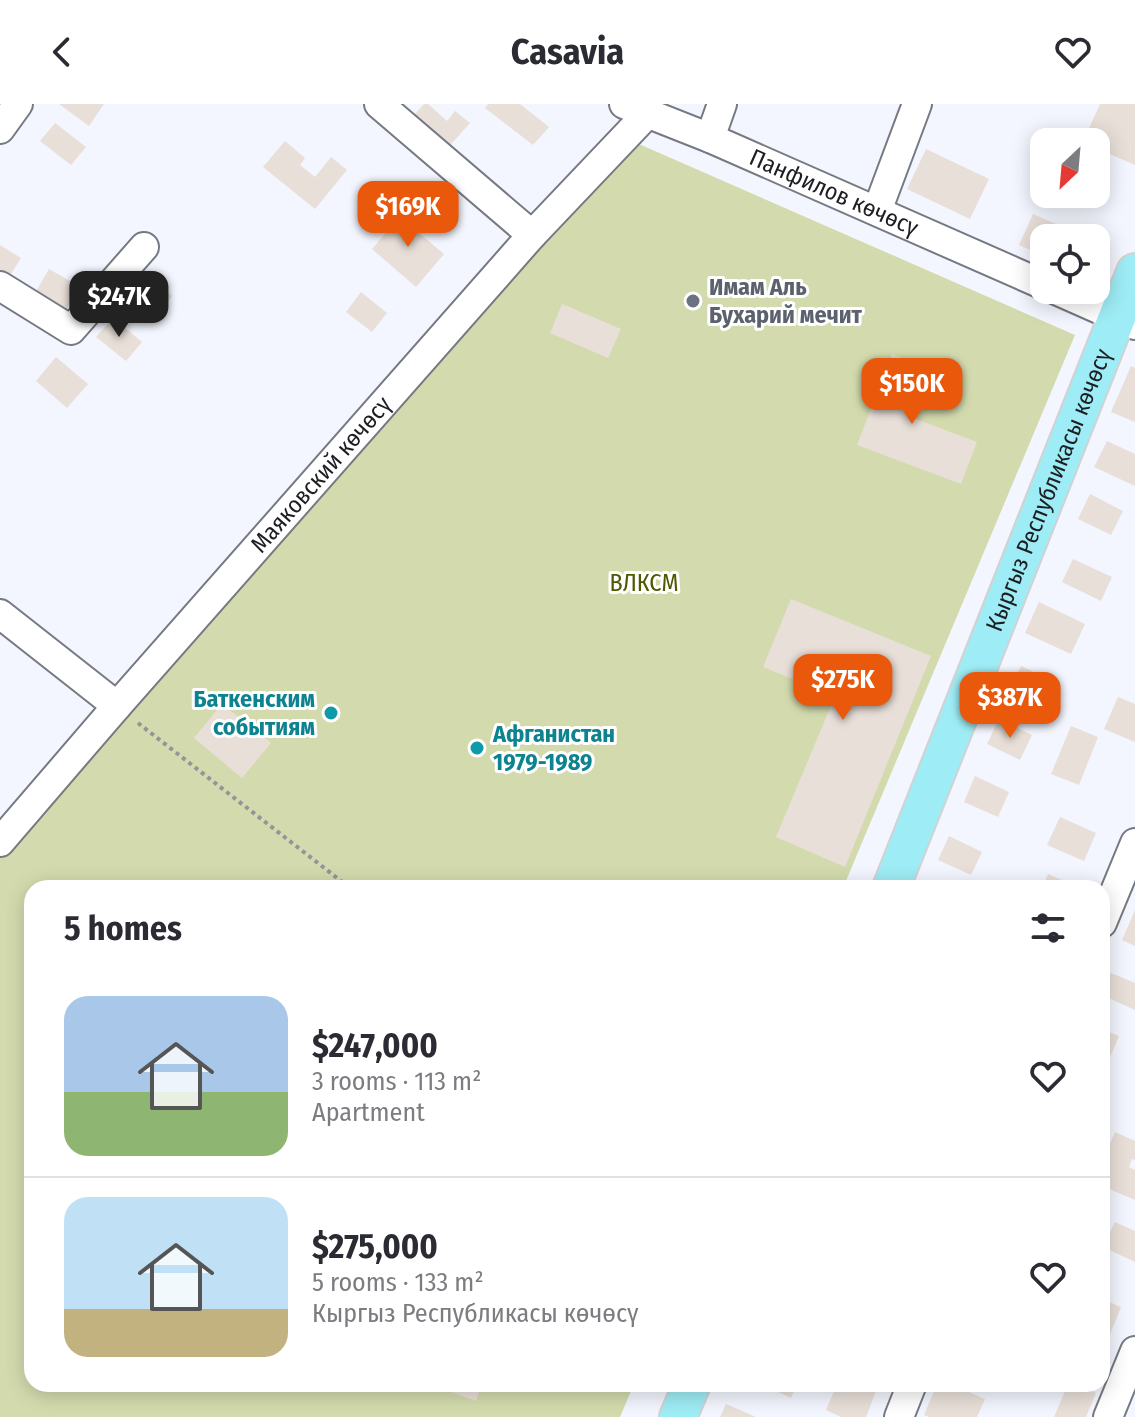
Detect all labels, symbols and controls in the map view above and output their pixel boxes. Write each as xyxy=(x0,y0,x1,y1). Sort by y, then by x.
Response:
icon: back xyxy=(40,30,84,74)
text: Casavia xyxy=(511,30,624,74)
icon: heart xyxy=(1051,30,1095,74)
north arrow xyxy=(1030,128,1110,208)
map controls xyxy=(1030,128,1110,304)
street label: Панфилов көчөсү xyxy=(745,143,923,242)
pin: $169K xyxy=(352,181,464,249)
text: $169K xyxy=(376,191,440,222)
button: locate xyxy=(1030,224,1110,304)
pin: $247K xyxy=(63,271,175,339)
place label: Имам Аль Бухарий мечит xyxy=(709,273,863,329)
text: $247K xyxy=(87,281,151,312)
marker: Имам Аль Бухарий мечит xyxy=(684,292,702,310)
street label: Кыргыз Республикасы көчөсү xyxy=(980,344,1117,635)
pin: $150K xyxy=(856,358,968,426)
text: $150K xyxy=(879,368,945,399)
street label: Маяковский көчөсү xyxy=(245,391,397,558)
park label: ВЛКСМ xyxy=(610,569,678,597)
pin: $275K xyxy=(787,654,899,722)
text: $275K xyxy=(811,664,875,695)
pin: $387K xyxy=(954,672,1066,740)
text: $387K xyxy=(978,682,1042,713)
place label: Баткенским событиям xyxy=(194,685,315,741)
marker: Баткенским событиям xyxy=(322,704,340,722)
place label: Афганистан 1979-1989 xyxy=(492,720,615,776)
marker: Афганистан 1979-1989 xyxy=(468,739,486,757)
icon: filters xyxy=(1026,906,1070,950)
text: 5 homes xyxy=(64,908,182,949)
text: $247,000 xyxy=(312,1025,438,1066)
icon: home xyxy=(128,1028,224,1124)
icon: heart xyxy=(1026,1054,1070,1098)
text: 3 rooms · 113 m² xyxy=(312,1066,481,1097)
text: Apartment xyxy=(312,1097,425,1128)
text: $275,000 xyxy=(312,1226,438,1267)
icon: home xyxy=(128,1229,224,1325)
icon: heart xyxy=(1026,1255,1070,1299)
text: 5 rooms · 133 m² xyxy=(312,1267,484,1298)
text: Кыргыз Республикасы көчөсү xyxy=(312,1298,639,1329)

